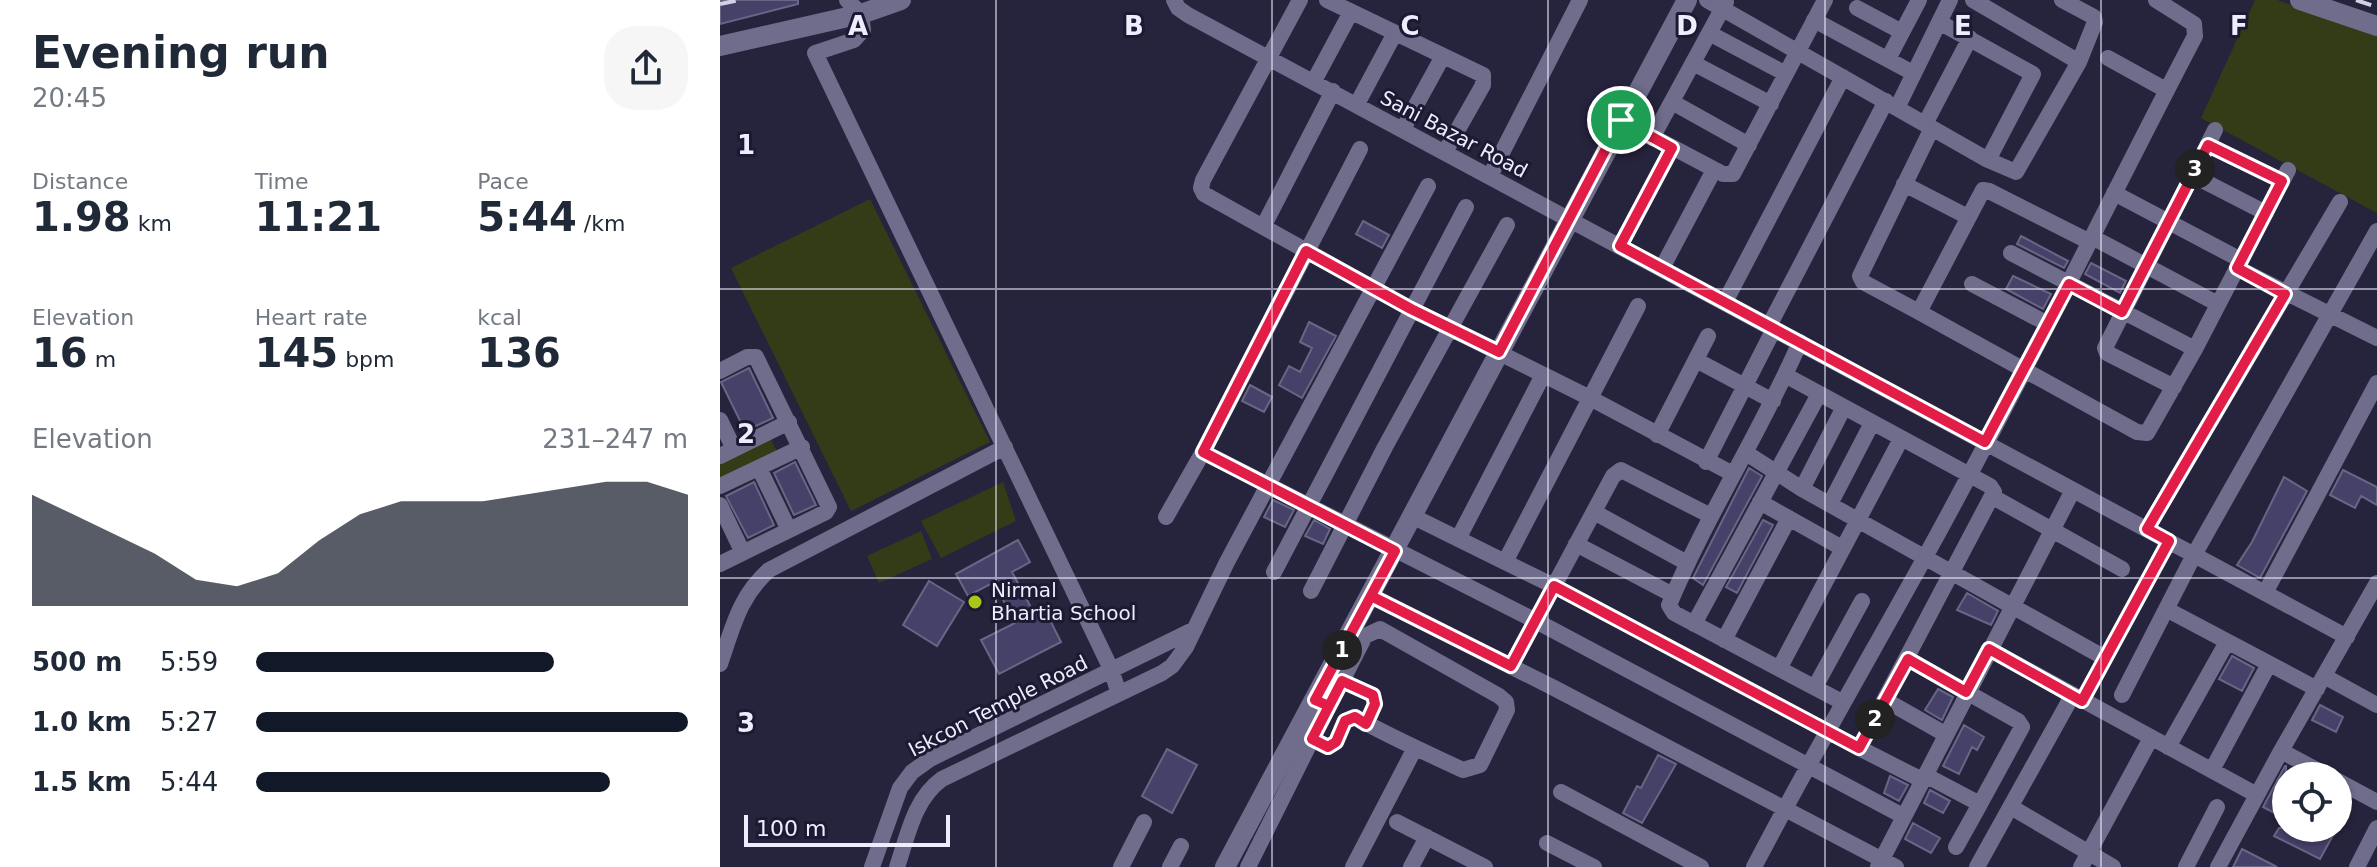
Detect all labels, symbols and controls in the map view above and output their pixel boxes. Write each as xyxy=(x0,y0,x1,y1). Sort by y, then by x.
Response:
text: A xyxy=(848,11,868,41)
text: B xyxy=(1124,11,1144,41)
text: C xyxy=(1400,11,1420,41)
text: D xyxy=(1676,11,1698,41)
text: E xyxy=(1954,11,1972,41)
text: F xyxy=(2230,11,2248,41)
button: share xyxy=(604,26,688,110)
text: Evening run xyxy=(32,27,329,78)
text: 20:45 xyxy=(32,83,107,113)
street label: Sani Bazar Road xyxy=(1376,85,1532,183)
pin xyxy=(1587,86,1655,154)
icon: arrive xyxy=(1599,98,1643,142)
text: 1 xyxy=(737,130,755,160)
pin: 3 xyxy=(2175,149,2215,189)
text: 3 xyxy=(2187,156,2203,181)
text: Distance xyxy=(32,169,128,194)
text: Time xyxy=(255,169,309,194)
text: Pace xyxy=(477,169,529,194)
text: 1.98 xyxy=(32,194,131,240)
text: 11:21 xyxy=(255,194,382,240)
text: 5:44 xyxy=(477,194,577,240)
text: km xyxy=(131,211,172,236)
text: /km xyxy=(577,211,625,236)
text: Elevation xyxy=(32,305,134,330)
text: Heart rate xyxy=(255,305,368,330)
text: kcal xyxy=(477,305,522,330)
text: 16 xyxy=(32,330,88,376)
text: 145 xyxy=(255,330,338,376)
text: 136 xyxy=(477,330,561,376)
text: m xyxy=(88,347,116,372)
text: bpm xyxy=(338,347,395,372)
text: 2 xyxy=(737,419,755,449)
text: Elevation xyxy=(32,424,153,454)
text: 231–247 m xyxy=(542,424,688,454)
place label: Nirmal Bhartia School xyxy=(991,578,1136,625)
marker: Nirmal Bhartia School xyxy=(966,593,984,611)
pin: 1 xyxy=(1322,630,1362,670)
text: 1 xyxy=(1334,637,1350,662)
text: 500 m xyxy=(32,647,122,677)
text: 5:59 xyxy=(160,647,218,677)
street label: Iskcon Temple Road xyxy=(904,650,1092,762)
pin: 2 xyxy=(1855,699,1895,739)
text: 2 xyxy=(1867,706,1883,731)
text: 1.0 km xyxy=(32,707,132,737)
text: 5:27 xyxy=(160,707,218,737)
text: 3 xyxy=(737,708,755,738)
map controls xyxy=(2272,762,2352,842)
button: locate xyxy=(2272,762,2352,842)
text: 1.5 km xyxy=(32,767,132,797)
text: 5:44 xyxy=(160,767,218,797)
scale bar xyxy=(744,811,950,847)
text: 100 m xyxy=(756,816,826,841)

